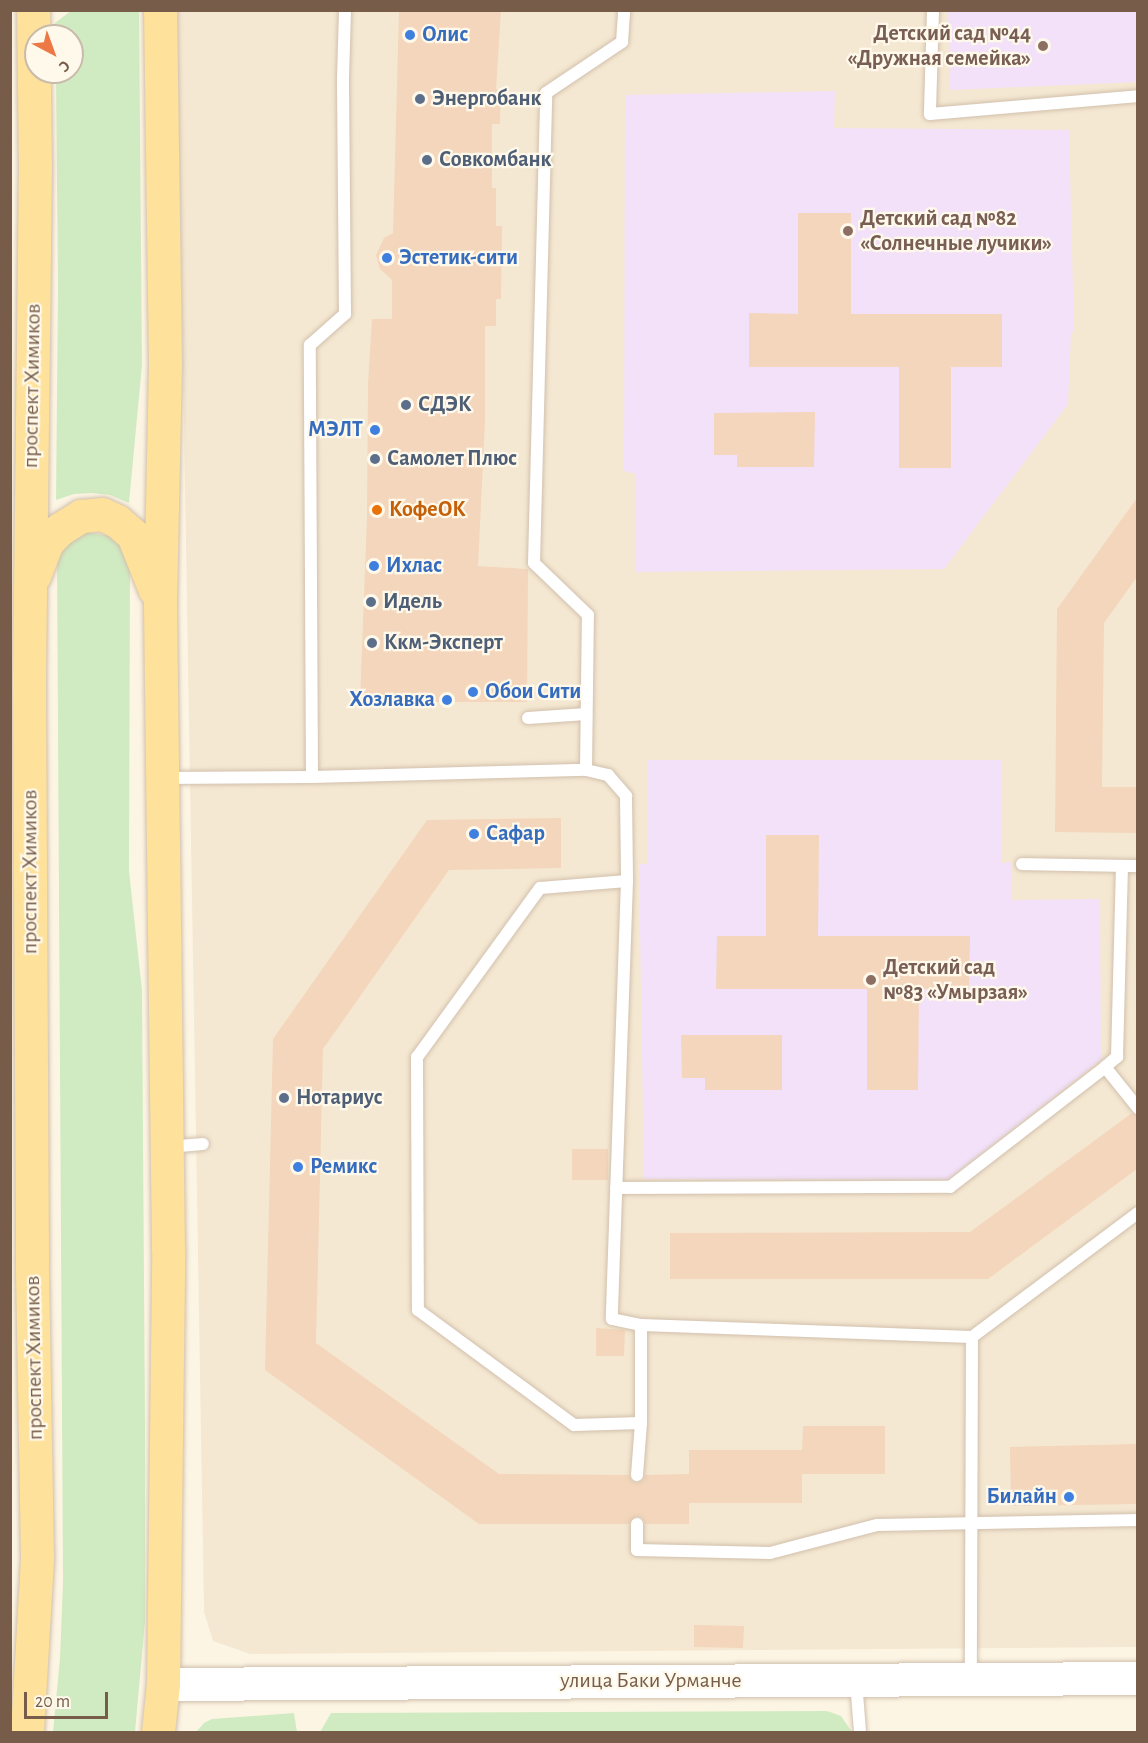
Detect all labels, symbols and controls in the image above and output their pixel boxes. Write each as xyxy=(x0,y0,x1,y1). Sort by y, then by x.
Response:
place label: Детский сад №44 «Дружная семейка» xyxy=(847,20,1031,72)
place label: Олис xyxy=(422,22,468,48)
north arrow xyxy=(24,24,84,84)
marker: Олис xyxy=(403,28,417,42)
marker: Детский сад №44 «Дружная семейка» xyxy=(1036,39,1050,53)
text: С xyxy=(56,57,73,75)
place label: Энергобанк xyxy=(432,86,541,112)
marker: Энергобанк xyxy=(413,92,427,106)
place label: Совкомбанк xyxy=(439,147,551,173)
marker: Совкомбанк xyxy=(420,153,434,167)
place label: Детский сад №82 «Солнечные лучики» xyxy=(860,205,1052,256)
marker: Детский сад №82 «Солнечные лучики» xyxy=(841,224,855,238)
place label: Эстетик-сити xyxy=(399,245,518,271)
marker: Эстетик-сити xyxy=(380,251,394,265)
street label: проспект Химиков xyxy=(17,303,47,469)
place label: СДЭК xyxy=(418,392,471,418)
marker: СДЭК xyxy=(399,398,413,412)
place label: МЭЛТ xyxy=(308,417,363,443)
marker: МЭЛТ xyxy=(368,423,382,437)
place label: Самолет Плюс xyxy=(387,446,517,472)
marker: Самолет Плюс xyxy=(368,452,382,466)
place label: КофеОК xyxy=(389,497,466,523)
marker: КофеОК xyxy=(370,503,384,517)
place label: Ихлас xyxy=(386,553,442,579)
marker: Ихлас xyxy=(367,559,381,573)
place label: Идель xyxy=(383,589,442,615)
marker: Идель xyxy=(364,595,378,609)
place label: Ккм-Эксперт xyxy=(384,630,503,656)
marker: Ккм-Эксперт xyxy=(365,636,379,650)
place label: Обои Сити xyxy=(485,679,581,705)
marker: Обои Сити xyxy=(466,685,480,699)
place label: Хозлавка xyxy=(349,687,435,713)
marker: Хозлавка xyxy=(440,693,454,707)
street label: проспект Химиков xyxy=(17,790,43,954)
place label: Сафар xyxy=(486,821,545,847)
marker: Сафар xyxy=(467,827,481,841)
place label: Детский сад №83 «Умырзая» xyxy=(883,954,1028,1005)
marker: Детский сад №83 «Умырзая» xyxy=(864,973,878,987)
place label: Нотариус xyxy=(296,1085,383,1111)
marker: Нотариус xyxy=(277,1091,291,1105)
place label: Ремикс xyxy=(310,1154,377,1180)
marker: Ремикс xyxy=(291,1160,305,1174)
street label: проспект Химиков xyxy=(19,1275,49,1441)
place label: Билайн xyxy=(986,1484,1057,1510)
marker: Билайн xyxy=(1062,1490,1076,1504)
street label: улица Баки Урманче xyxy=(560,1668,742,1694)
scale bar xyxy=(27,1680,111,1718)
text: 20 m xyxy=(35,1693,70,1711)

